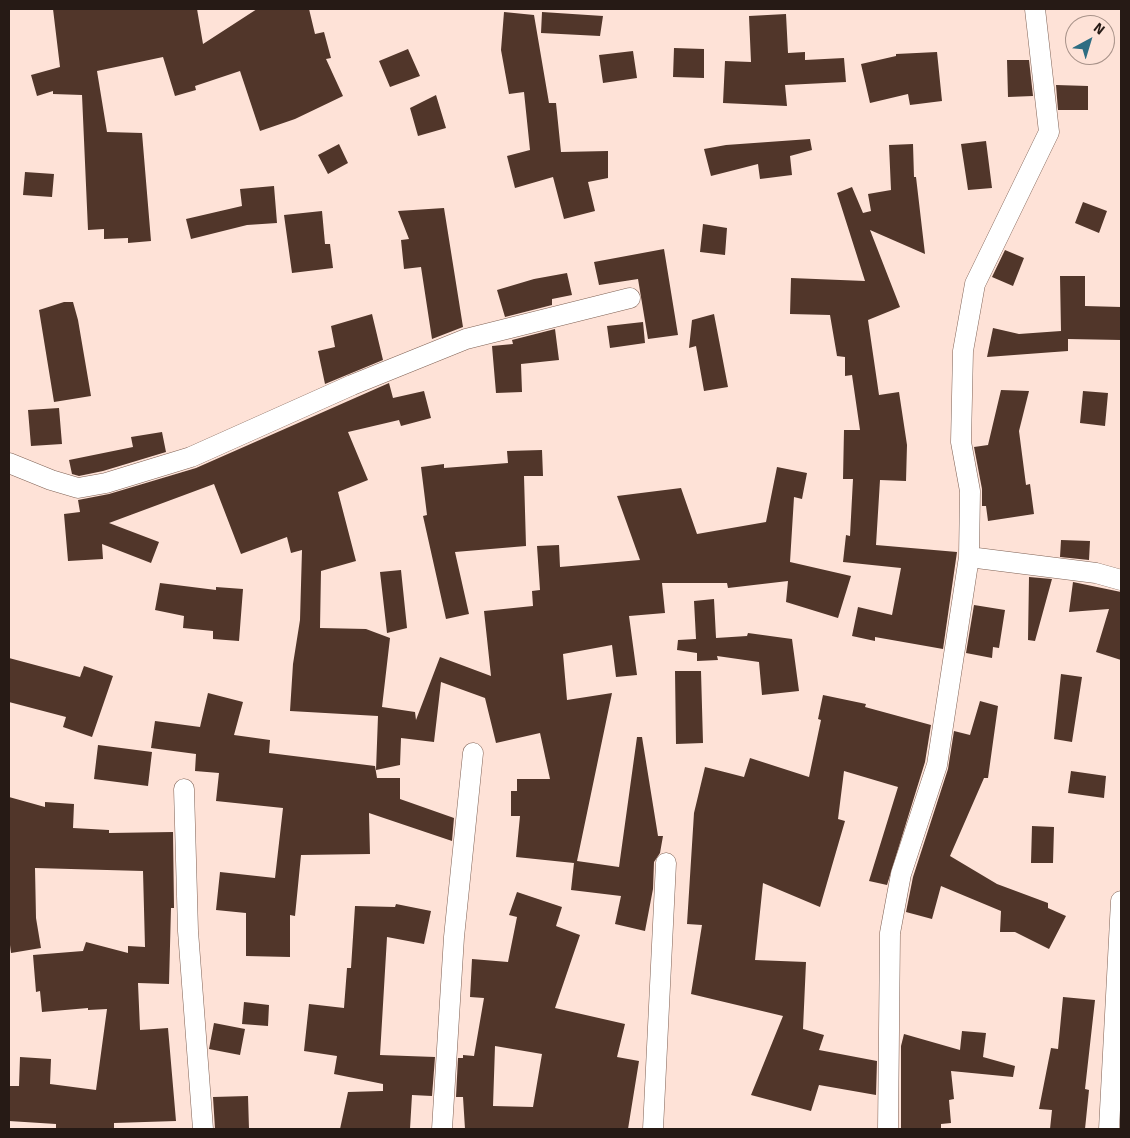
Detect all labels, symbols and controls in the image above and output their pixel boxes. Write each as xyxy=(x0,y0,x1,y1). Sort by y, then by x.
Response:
north arrow xyxy=(1065,15,1115,65)
text: N xyxy=(1090,19,1108,38)

